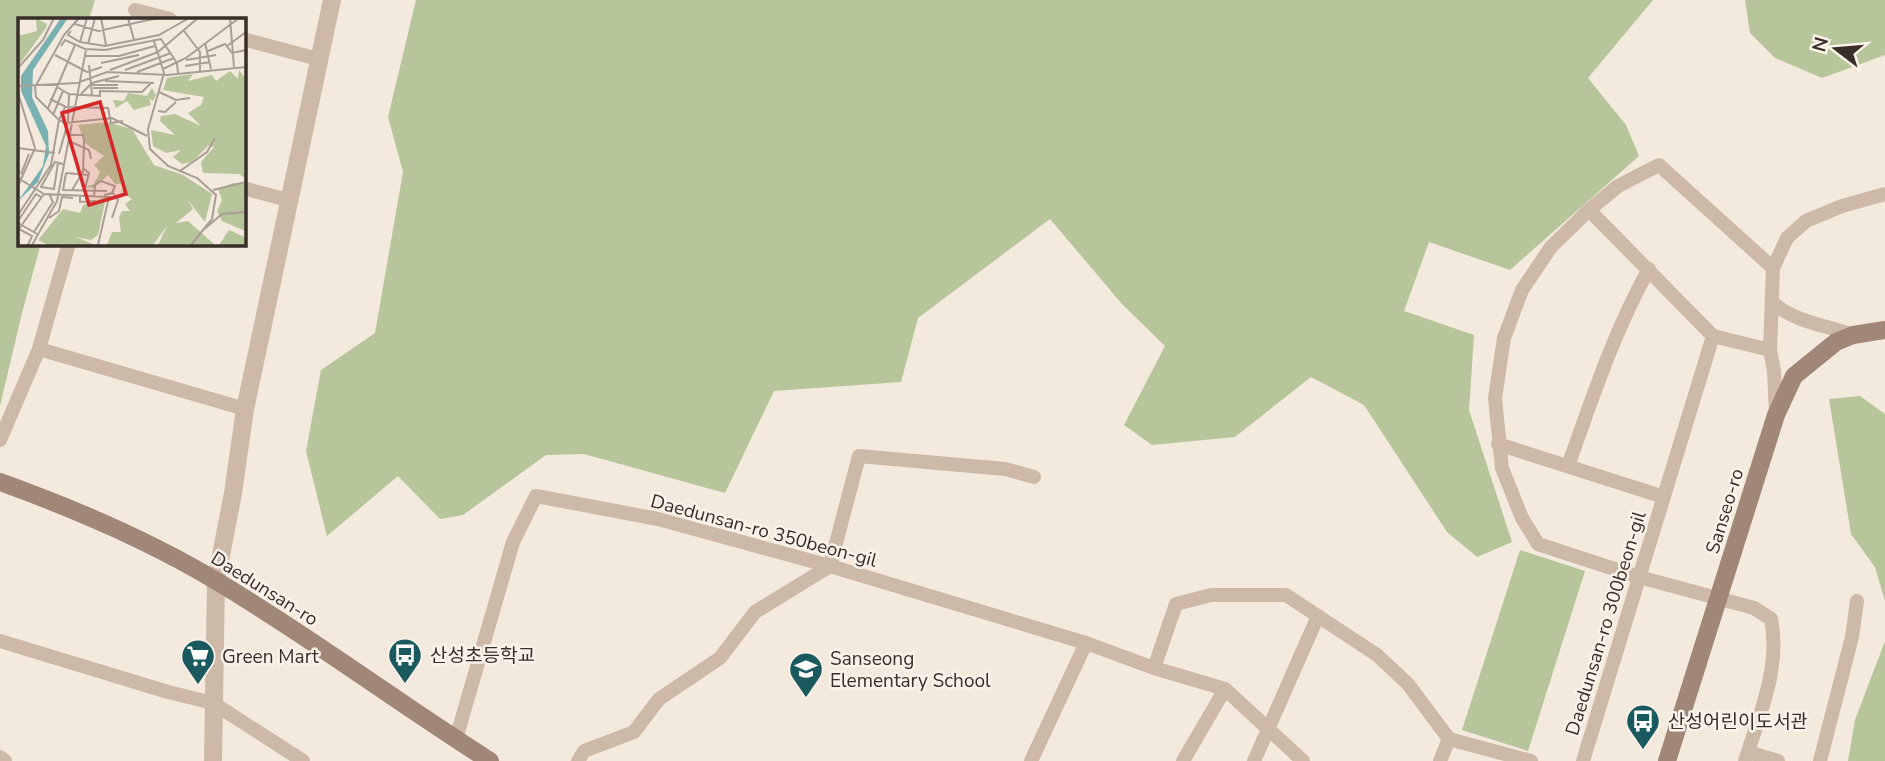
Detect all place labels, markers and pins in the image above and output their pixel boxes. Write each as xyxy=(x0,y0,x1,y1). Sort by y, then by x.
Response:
bus stop icon: 산성초등학교 xyxy=(386,636,424,685)
supermarket icon: Green Mart xyxy=(179,637,217,686)
place label: 산성초등학교 xyxy=(430,643,535,669)
place label: Green Mart xyxy=(222,644,319,670)
place label: Sanseong Elementary School xyxy=(830,646,991,694)
school or university icon: Sanseong Elementary School xyxy=(787,650,825,699)
bus stop icon: 산성어린이도서관 xyxy=(1624,702,1662,751)
place label: 산성어린이도서관 xyxy=(1668,709,1808,735)

